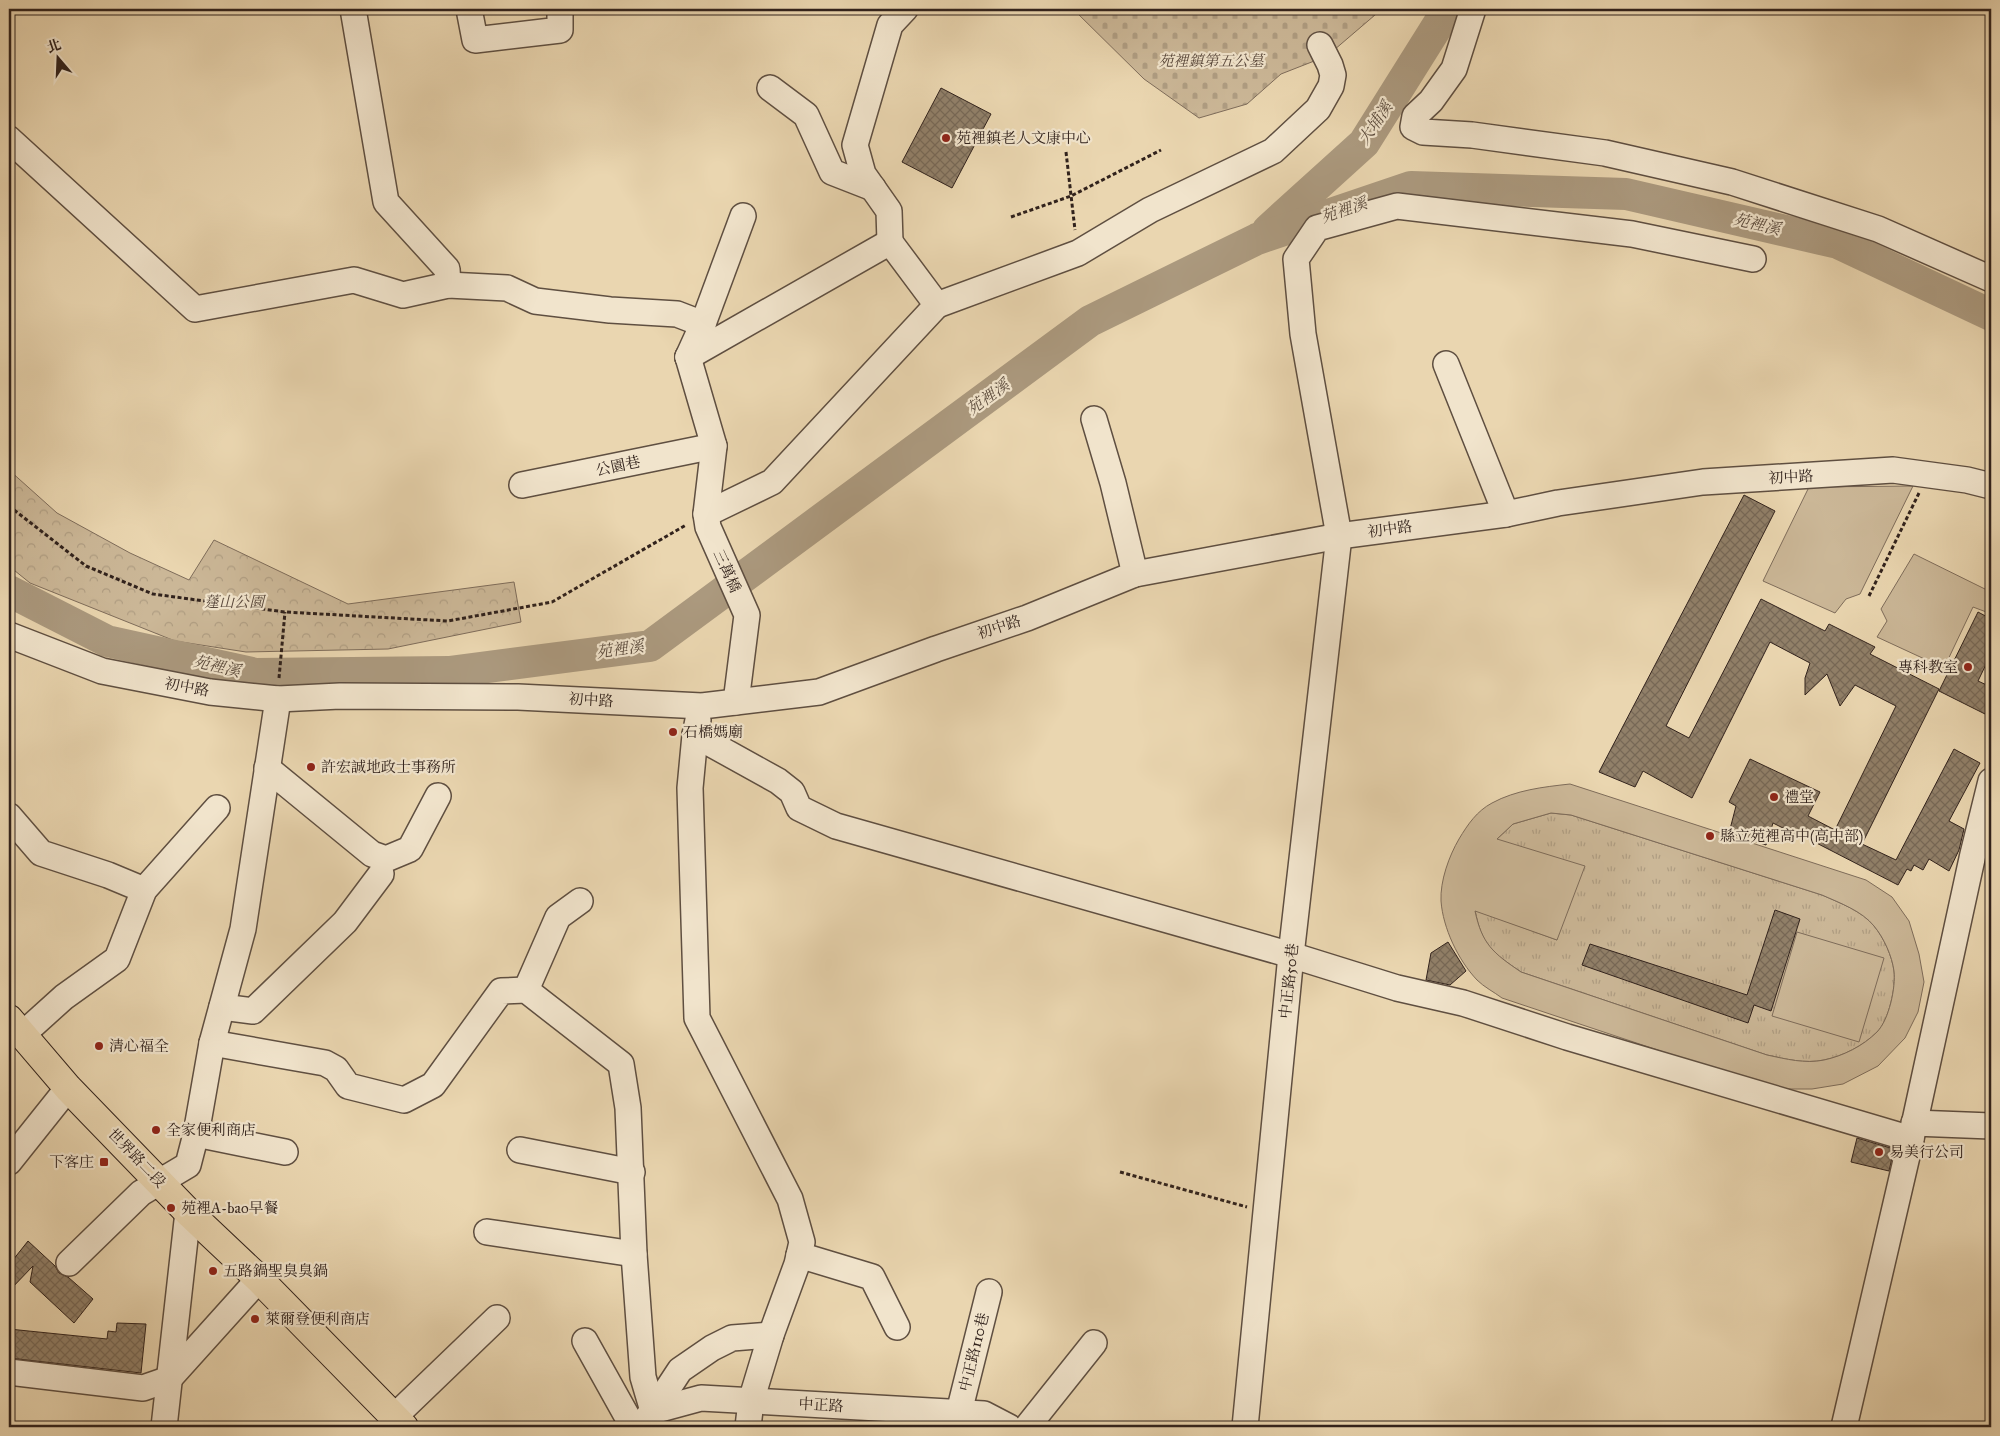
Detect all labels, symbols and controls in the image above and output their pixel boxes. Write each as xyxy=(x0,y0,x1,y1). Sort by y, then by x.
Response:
north arrow xyxy=(32,32,82,82)
text: 北 xyxy=(45,36,63,56)
park label: 苑裡鎮第五公墓 xyxy=(1158,52,1266,70)
water label: 大埔溪 xyxy=(1354,96,1397,148)
place label: 苑裡鎮老人文康中心 xyxy=(956,129,1091,147)
marker: 苑裡鎮老人文康中心 xyxy=(940,132,952,144)
water label: 苑裡溪 xyxy=(1318,193,1372,227)
water label: 苑裡溪 xyxy=(1731,209,1784,239)
water label: 苑裡溪 xyxy=(963,374,1015,419)
street label: 公園巷 xyxy=(594,453,642,479)
street label: 初中路 xyxy=(1768,467,1814,487)
street label: 初中路 xyxy=(1366,517,1414,541)
street label: 三萬橋 xyxy=(710,547,744,595)
park label: 蓬山公園 xyxy=(204,593,266,611)
street label: 初中路 xyxy=(975,611,1023,643)
water label: 苑裡溪 xyxy=(595,636,647,662)
water label: 苑裡溪 xyxy=(191,651,244,681)
place label: 專科教室 xyxy=(1898,658,1958,676)
marker: 專科教室 xyxy=(1962,661,1974,673)
street label: 初中路 xyxy=(163,674,211,700)
street label: 初中路 xyxy=(568,690,614,710)
place label: 石橋媽廟 xyxy=(683,723,743,741)
marker: 石橋媽廟 xyxy=(667,726,679,738)
place label: 許宏誠地政士事務所 xyxy=(321,758,456,776)
marker: 許宏誠地政士事務所 xyxy=(305,761,317,773)
place label: 禮堂 xyxy=(1784,788,1814,806)
marker: 禮堂 xyxy=(1768,791,1780,803)
place label: 縣立苑裡高中(高中部) xyxy=(1720,827,1863,846)
marker: 縣立苑裡高中(高中部) xyxy=(1704,830,1716,842)
street label: 中正路50巷 xyxy=(1276,942,1302,1020)
place label: 清心福全 xyxy=(109,1037,169,1055)
marker: 清心福全 xyxy=(93,1040,105,1052)
place label: 全家便利商店 xyxy=(166,1121,256,1139)
marker: 全家便利商店 xyxy=(150,1124,162,1136)
street label: 世界路二段 xyxy=(104,1125,170,1191)
place label: 易美行公司 xyxy=(1889,1143,1964,1161)
marker: 易美行公司 xyxy=(1873,1146,1885,1158)
place label: 下客庄 xyxy=(49,1153,94,1171)
marker: 下客庄 xyxy=(98,1156,110,1168)
place label: 苑裡A-bao早餐 xyxy=(181,1199,279,1217)
marker: 苑裡A-bao早餐 xyxy=(165,1202,177,1214)
place label: 五路鍋聖臭臭鍋 xyxy=(223,1262,328,1280)
marker: 五路鍋聖臭臭鍋 xyxy=(207,1265,219,1277)
place label: 萊爾登便利商店 xyxy=(265,1310,370,1328)
street label: 中正路110巷 xyxy=(956,1311,992,1393)
marker: 萊爾登便利商店 xyxy=(249,1313,261,1325)
street label: 中正路 xyxy=(798,1395,844,1415)

